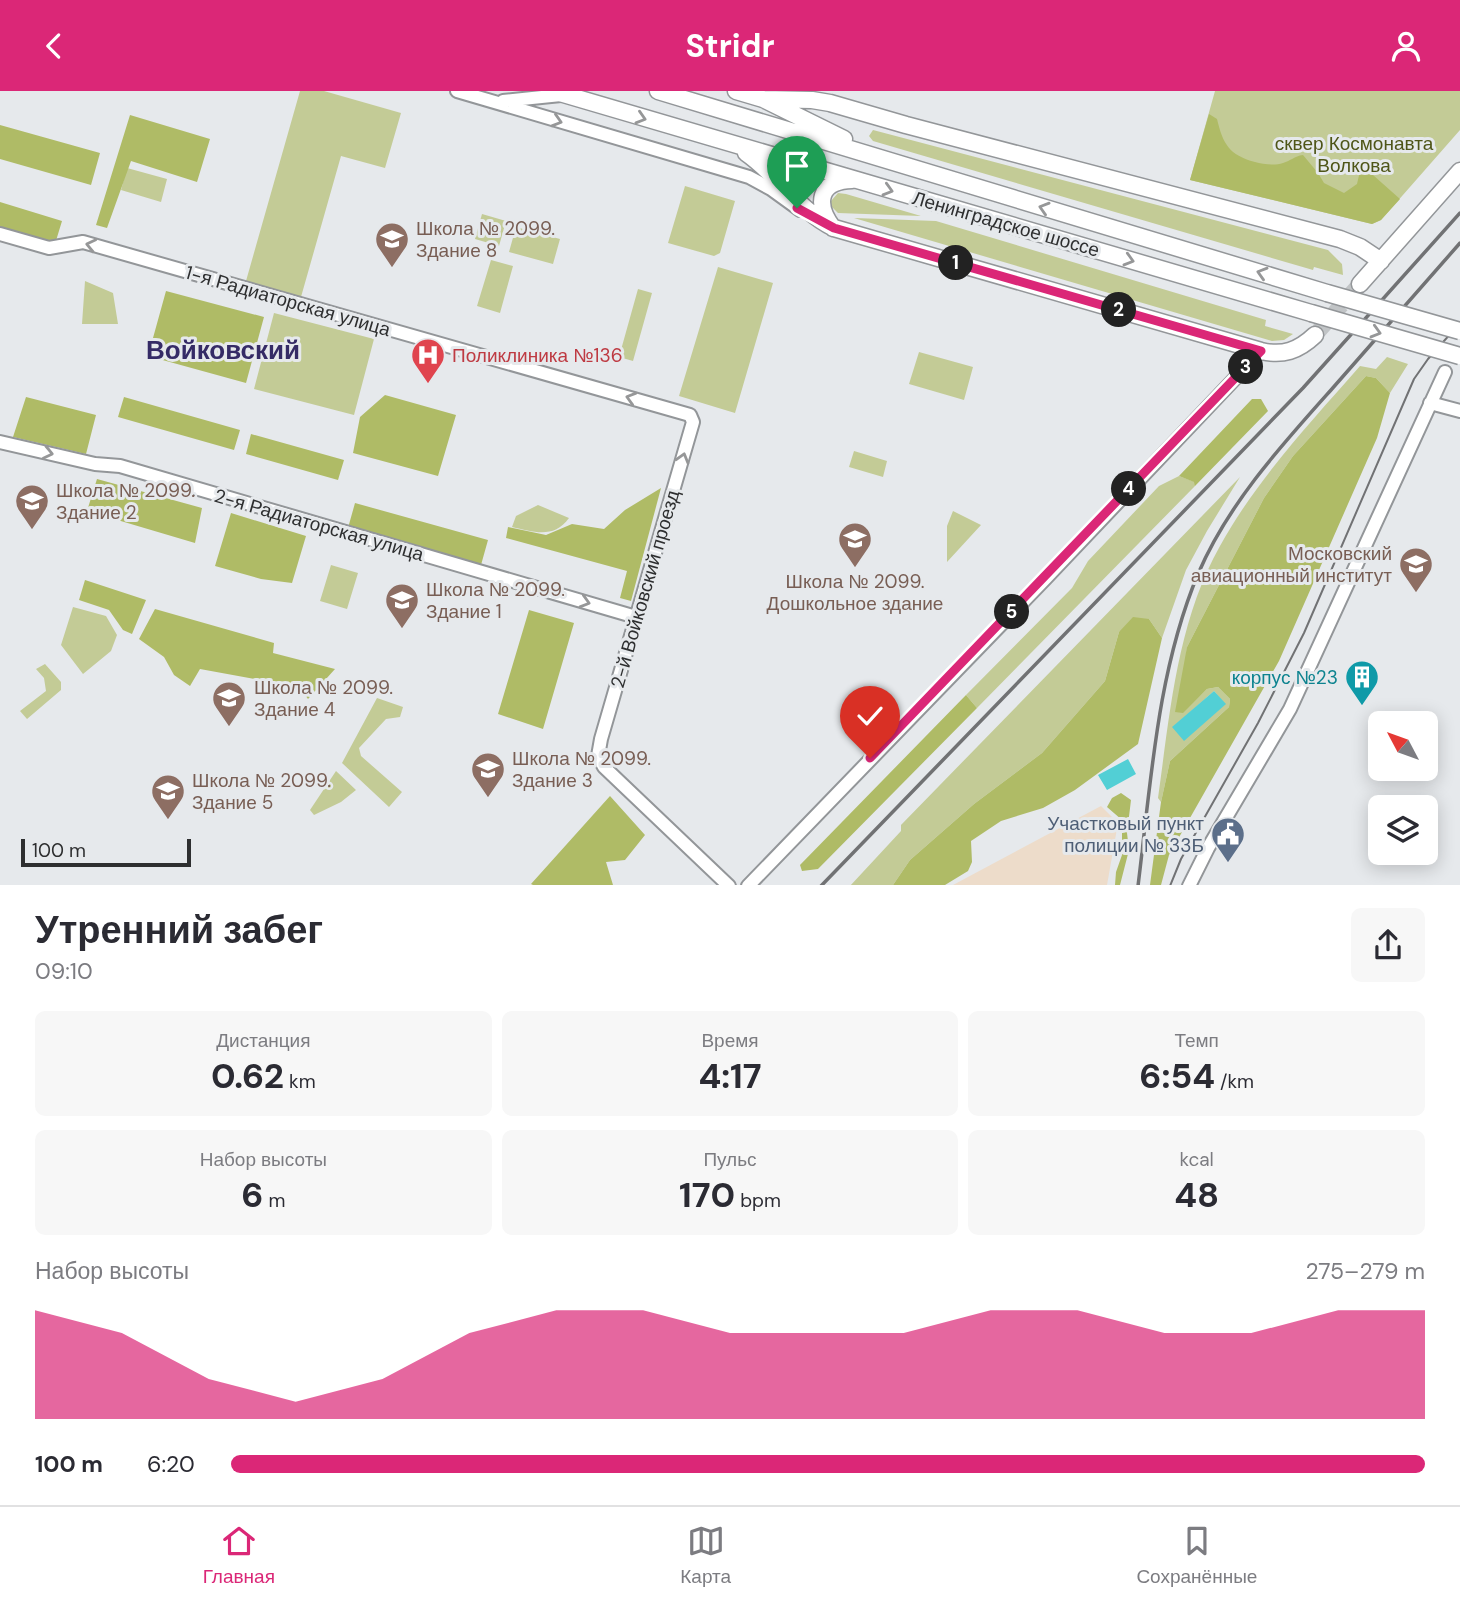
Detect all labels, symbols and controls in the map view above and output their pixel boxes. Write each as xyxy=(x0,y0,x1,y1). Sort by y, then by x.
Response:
text: Stridr xyxy=(685,25,775,67)
icon: back xyxy=(35,27,73,65)
icon: person xyxy=(1387,27,1425,65)
one-way arrow xyxy=(635,109,647,124)
one-way arrow xyxy=(551,112,563,127)
park label: сквер Космонавта Волкова xyxy=(1275,131,1434,178)
pin xyxy=(767,136,827,208)
icon: arrive xyxy=(778,147,816,185)
one-way arrow xyxy=(882,182,894,196)
street label: Ленинградское шоссе xyxy=(910,185,1102,263)
one-way arrow xyxy=(1039,201,1051,216)
place label: Школа № 2099. Здание 8 xyxy=(416,216,555,263)
school or university icon: Школа № 2099. Здание 8 xyxy=(373,220,411,269)
one-way arrow xyxy=(85,239,97,254)
pin: 1 xyxy=(939,245,974,281)
text: 1 xyxy=(952,250,959,275)
one-way arrow xyxy=(1123,252,1135,267)
street label: 1-я Радиаторская улица xyxy=(183,260,394,342)
one-way arrow xyxy=(1256,267,1268,282)
pin: 2 xyxy=(1102,293,1136,327)
text: 2 xyxy=(1113,297,1124,322)
one-way arrow xyxy=(1370,323,1382,338)
district label: Войковский xyxy=(146,333,300,367)
hospital icon: Поликлиника №136 xyxy=(409,336,447,385)
place label: Поликлиника №136 xyxy=(452,343,623,368)
pin: 3 xyxy=(1228,349,1264,385)
text: 3 xyxy=(1240,354,1251,379)
one-way arrow xyxy=(626,392,638,407)
one-way arrow xyxy=(42,445,54,459)
one-way arrow xyxy=(674,452,689,464)
pin: 4 xyxy=(1112,471,1146,507)
text: 4 xyxy=(1122,476,1135,501)
place label: Школа № 2099. Здание 2 xyxy=(56,478,195,525)
school or university icon: Школа № 2099. Здание 2 xyxy=(13,482,51,531)
street label: 2-я Радиаторская улица xyxy=(211,483,427,567)
street label: 2-й Войковский проезд xyxy=(605,487,685,691)
school or university icon: Школа № 2099. Дошкольное здание xyxy=(836,520,874,569)
place label: Московский авиационный институт xyxy=(1191,541,1392,588)
school or university icon: Московский авиационный институт xyxy=(1397,545,1435,594)
place label: Школа № 2099. Дошкольное здание xyxy=(767,569,943,616)
place label: Школа № 2099. Здание 1 xyxy=(426,577,565,624)
school or university icon: Школа № 2099. Здание 1 xyxy=(383,581,421,630)
one-way arrow xyxy=(579,594,591,609)
pin: 5 xyxy=(995,595,1030,629)
text: 5 xyxy=(1006,599,1017,624)
building icon: корпус №23 xyxy=(1343,658,1381,707)
place label: корпус №23 xyxy=(1232,665,1338,690)
place label: Школа № 2099. Здание 4 xyxy=(254,675,393,722)
school or university icon: Школа № 2099. Здание 4 xyxy=(210,679,248,728)
pin xyxy=(840,686,900,758)
icon: check xyxy=(851,697,889,735)
north arrow xyxy=(1368,711,1438,781)
map controls xyxy=(1368,711,1438,865)
place label: Школа № 2099. Здание 3 xyxy=(512,746,651,793)
school or university icon: Школа № 2099. Здание 3 xyxy=(469,750,507,799)
place label: Школа № 2099. Здание 5 xyxy=(192,768,331,815)
school or university icon: Школа № 2099. Здание 5 xyxy=(149,772,187,821)
button: layers xyxy=(1368,795,1438,865)
place label: Участковый пункт полиции № 33Б xyxy=(1047,811,1204,858)
public building icon: Участковый пункт полиции № 33Б xyxy=(1209,815,1247,864)
scale bar xyxy=(21,837,191,868)
text: 100 m xyxy=(32,838,86,863)
text: Утренний забег xyxy=(35,905,323,955)
button: share xyxy=(1351,908,1425,982)
text: 09:10 xyxy=(35,956,93,986)
text: Дистанция xyxy=(216,1028,310,1053)
text: Время xyxy=(701,1028,759,1053)
text: Темп xyxy=(1174,1028,1219,1053)
text: 0.62 xyxy=(211,1053,284,1099)
text: 4:17 xyxy=(698,1053,762,1099)
text: 6:54 xyxy=(1139,1053,1215,1099)
text: km xyxy=(284,1069,316,1094)
text: /km xyxy=(1215,1069,1254,1094)
text: Набор высоты xyxy=(200,1147,327,1172)
text: Пульс xyxy=(703,1147,757,1172)
text: kcal xyxy=(1179,1147,1214,1172)
text: 6 xyxy=(241,1172,263,1218)
text: 170 xyxy=(679,1172,735,1218)
text: 48 xyxy=(1174,1172,1219,1218)
text: m xyxy=(263,1188,285,1213)
text: bpm xyxy=(735,1188,781,1213)
text: Набор высоты xyxy=(35,1256,189,1286)
text: 275–279 m xyxy=(1306,1256,1425,1286)
text: 100 m xyxy=(35,1449,103,1479)
text: 6:20 xyxy=(147,1449,195,1479)
tab: Главная xyxy=(203,1522,275,1589)
tab: Карта xyxy=(680,1522,731,1589)
tab: Сохранённые xyxy=(1136,1522,1257,1589)

